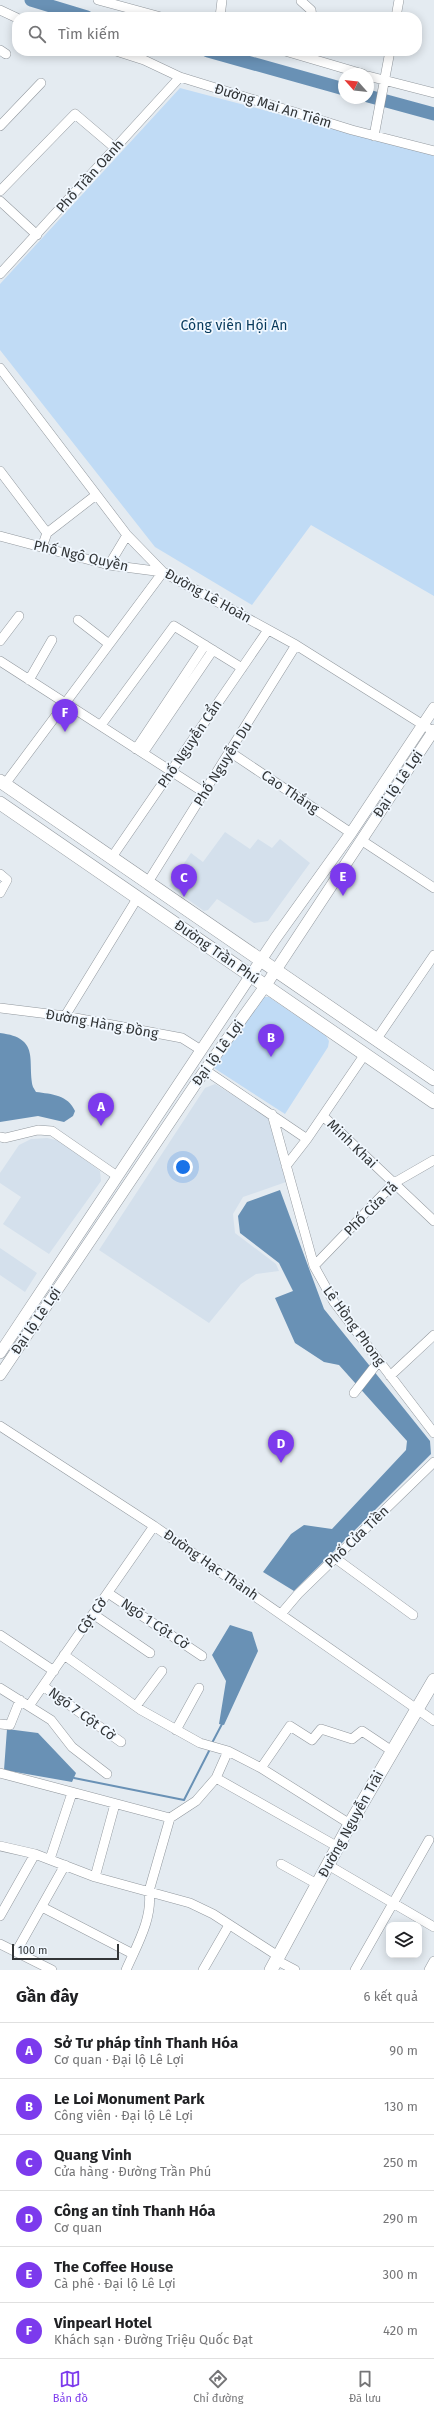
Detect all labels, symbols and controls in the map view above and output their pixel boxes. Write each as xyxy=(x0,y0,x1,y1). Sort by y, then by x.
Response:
search box xyxy=(12,12,422,56)
icon: search xyxy=(26,23,48,45)
text: Tìm kiếm xyxy=(58,25,120,43)
north arrow xyxy=(338,68,374,104)
street label: Đường Mai An Tiêm xyxy=(212,80,334,132)
street label: Phố Trần Oanh xyxy=(52,135,127,216)
park label: Công viên Hội An xyxy=(181,317,287,334)
street label: Phố Ngô Quyền xyxy=(32,536,130,575)
street label: Đường Lê Hoàn xyxy=(162,565,254,627)
street label: Phố Nguyễn Cẩn xyxy=(153,696,226,791)
pin: F xyxy=(52,699,78,732)
street label: Phố Nguyễn Du xyxy=(189,718,256,809)
street label: Đại lộ Lê Lợi xyxy=(369,747,427,821)
street label: Cao Thắng xyxy=(258,766,323,818)
pin: E xyxy=(330,863,356,896)
pin: C xyxy=(171,864,197,897)
street label: Đường Trần Phú xyxy=(171,915,264,988)
street label: Đường Hàng Đồng xyxy=(44,1005,161,1042)
street label: Đại lộ Lê Lợi xyxy=(188,1017,248,1089)
pin: B xyxy=(258,1024,284,1057)
pin: A xyxy=(88,1093,114,1126)
street label: Minh Khai xyxy=(323,1116,381,1172)
your location xyxy=(173,1157,193,1177)
street label: Phố Cửa Tả xyxy=(340,1178,401,1239)
street label: Lê Hồng Phong xyxy=(319,1282,390,1370)
street label: Đại lộ Lê Lợi xyxy=(7,1284,65,1358)
pin: D xyxy=(268,1430,294,1463)
street label: Phố Cửa Tiền xyxy=(321,1502,392,1572)
street label: Đường Hạc Thành xyxy=(160,1526,262,1604)
street label: Cột Cờ xyxy=(73,1594,111,1637)
street label: Ngõ 1 Cột Cờ xyxy=(118,1595,193,1653)
street label: Ngõ 7 Cột Cờ xyxy=(45,1684,119,1744)
street label: Đường Nguyễn Trãi xyxy=(315,1768,387,1880)
map controls xyxy=(386,1922,422,1958)
button: layers xyxy=(386,1922,422,1958)
scale bar xyxy=(12,1942,119,1961)
text: 100 m xyxy=(18,1944,47,1957)
text: Gần đây xyxy=(16,1986,78,2007)
text: 6 kết quả xyxy=(363,1989,418,2004)
text: Sở Tư pháp tỉnh Thanh Hóa xyxy=(54,2034,238,2052)
text: A xyxy=(25,2043,33,2058)
text: 90 m xyxy=(389,2043,418,2058)
text: Cơ quan · Đại lộ Lê Lợi xyxy=(54,2052,184,2067)
text: Le Loi Monument Park xyxy=(54,2090,205,2108)
text: B xyxy=(25,2099,33,2114)
text: 130 m xyxy=(384,2099,418,2114)
text: Công viên · Đại lộ Lê Lợi xyxy=(54,2108,193,2123)
text: Quang Vinh xyxy=(54,2146,132,2164)
text: C xyxy=(25,2155,33,2170)
text: 250 m xyxy=(383,2155,418,2170)
text: Cửa hàng · Đường Trần Phú xyxy=(54,2164,211,2179)
text: Công an tỉnh Thanh Hóa xyxy=(54,2202,216,2220)
text: D xyxy=(25,2211,33,2226)
text: 290 m xyxy=(383,2211,418,2226)
text: Cơ quan xyxy=(54,2220,102,2235)
text: The Coffee House xyxy=(54,2258,173,2276)
text: E xyxy=(26,2267,32,2282)
text: 300 m xyxy=(382,2267,418,2282)
text: Cà phê · Đại lộ Lê Lợi xyxy=(54,2276,176,2291)
text: Vinpearl Hotel xyxy=(54,2314,152,2332)
text: F xyxy=(26,2323,32,2338)
text: 420 m xyxy=(383,2323,418,2338)
text: Khách sạn · Đường Triệu Quốc Đạt xyxy=(54,2332,253,2347)
tab: Bản đồ xyxy=(53,2368,88,2405)
tab: Chỉ đường xyxy=(193,2368,244,2405)
tab: Đã lưu xyxy=(349,2368,381,2405)

